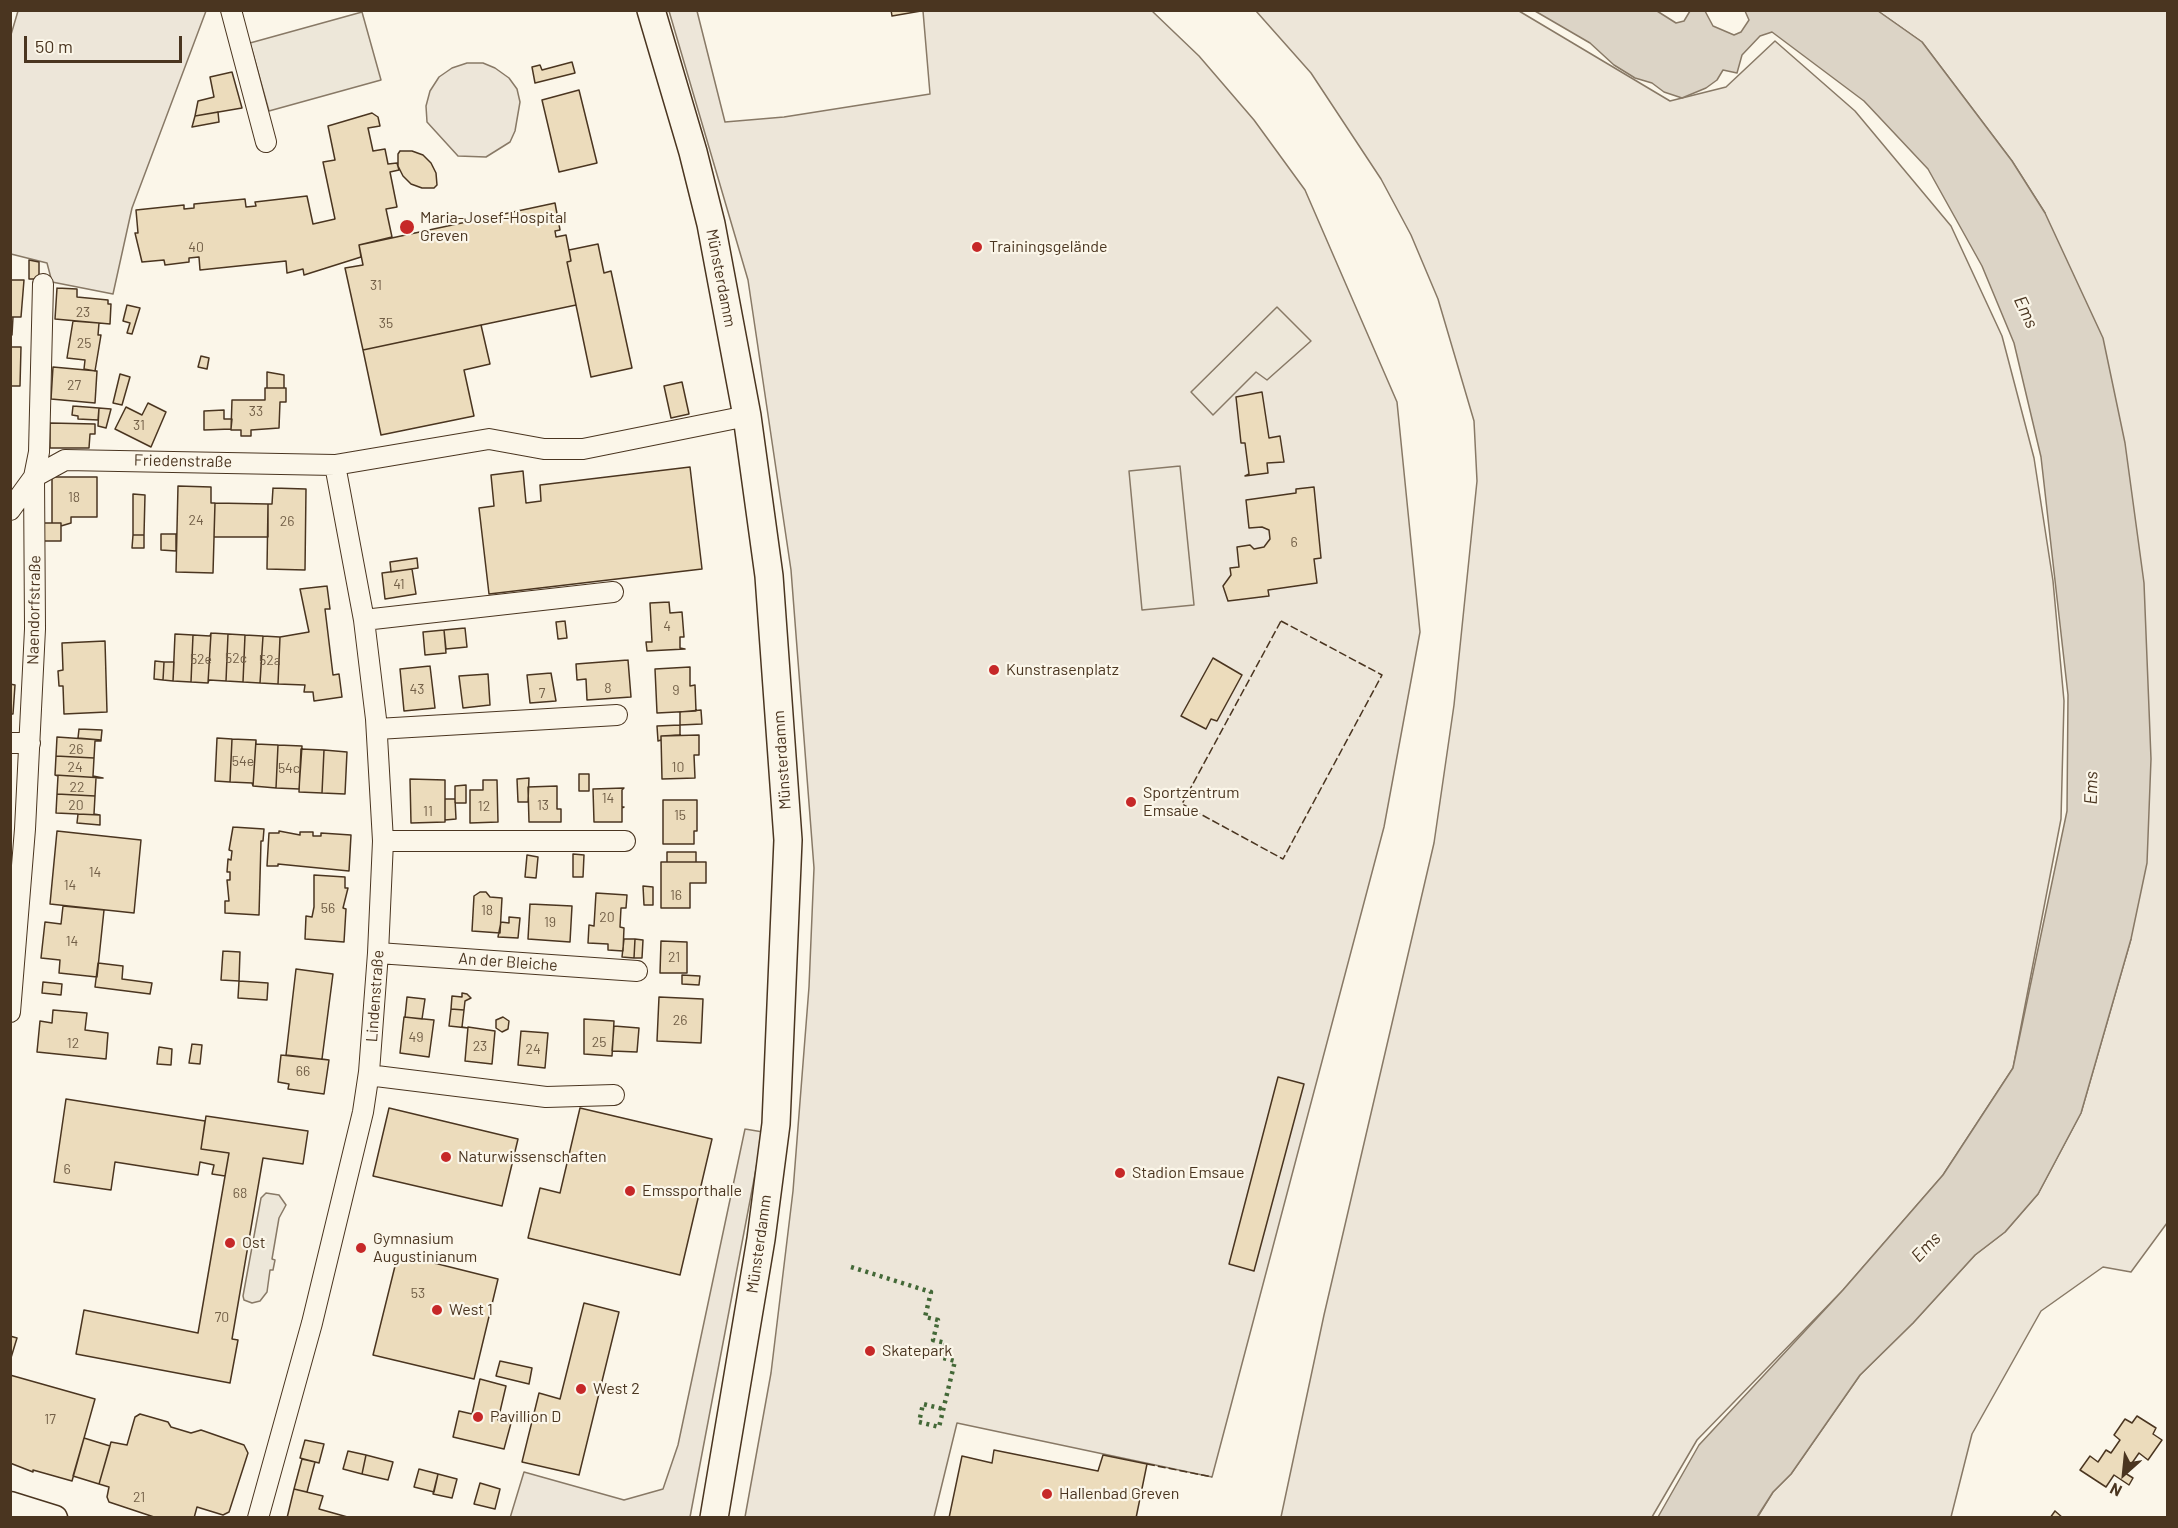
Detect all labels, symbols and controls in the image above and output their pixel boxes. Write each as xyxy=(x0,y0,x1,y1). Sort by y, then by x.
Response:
scale bar xyxy=(27,24,184,62)
text: 50 m xyxy=(35,35,73,57)
place label: Maria-Josef-Hospital Greven xyxy=(420,208,567,246)
marker: Maria-Josef-Hospital Greven xyxy=(398,218,416,236)
street label: Münsterdamm xyxy=(702,227,740,329)
place label: Trainingsgelände xyxy=(989,237,1107,257)
house number: 40 xyxy=(188,239,204,255)
marker: Trainingsgelände xyxy=(970,240,984,254)
house number: 31 xyxy=(370,277,382,293)
water label: Ems xyxy=(2009,292,2043,332)
house number: 23 xyxy=(76,304,90,320)
house number: 35 xyxy=(379,315,393,331)
house number: 25 xyxy=(77,335,91,351)
house number: 27 xyxy=(67,377,81,393)
house number: 33 xyxy=(249,403,263,419)
house number: 31 xyxy=(133,417,145,433)
street label: Friedenstraße xyxy=(134,451,232,471)
house number: 18 xyxy=(68,489,80,505)
house number: 24 xyxy=(188,512,204,528)
house number: 26 xyxy=(280,513,294,529)
house number: 6 xyxy=(1290,534,1298,550)
street label: Naendorfstraße xyxy=(23,555,45,665)
house number: 41 xyxy=(393,576,405,592)
house number: 4 xyxy=(663,618,671,634)
house number: 52c xyxy=(225,650,247,666)
house number: 52e xyxy=(190,651,212,667)
house number: 52a xyxy=(259,652,281,668)
place label: Kunstrasenplatz xyxy=(1006,660,1119,680)
marker: Kunstrasenplatz xyxy=(987,663,1001,677)
house number: 8 xyxy=(604,680,612,696)
house number: 43 xyxy=(410,681,424,697)
house number: 9 xyxy=(672,682,680,698)
house number: 7 xyxy=(539,685,545,701)
street label: Münsterdamm xyxy=(769,710,795,810)
house number: 26 xyxy=(69,741,83,757)
house number: 54e xyxy=(232,753,254,769)
house number: 24 xyxy=(67,759,83,775)
house number: 10 xyxy=(672,759,684,775)
house number: 54c xyxy=(278,760,300,776)
water label: Ems xyxy=(2080,771,2102,805)
house number: 22 xyxy=(69,779,85,795)
place label: Sportzentrum Emsaue xyxy=(1143,783,1239,821)
house number: 14 xyxy=(602,790,614,806)
marker: Sportzentrum Emsaue xyxy=(1124,795,1138,809)
house number: 20 xyxy=(68,797,84,813)
house number: 13 xyxy=(537,797,549,813)
house number: 12 xyxy=(478,798,490,814)
house number: 11 xyxy=(423,803,433,819)
house number: 15 xyxy=(674,807,686,823)
house number: 14 xyxy=(89,864,101,880)
house number: 14 xyxy=(64,877,76,893)
house number: 16 xyxy=(670,887,682,903)
house number: 56 xyxy=(321,900,335,916)
house number: 18 xyxy=(481,902,493,918)
house number: 20 xyxy=(599,909,615,925)
house number: 19 xyxy=(544,914,556,930)
house number: 14 xyxy=(66,933,78,949)
street label: Lindenstraße xyxy=(362,949,388,1043)
street label: An der Bleiche xyxy=(458,949,558,975)
house number: 21 xyxy=(668,949,680,965)
house number: 26 xyxy=(673,1012,687,1028)
house number: 49 xyxy=(408,1029,424,1045)
house number: 25 xyxy=(592,1034,606,1050)
house number: 12 xyxy=(67,1035,79,1051)
house number: 23 xyxy=(473,1038,487,1054)
house number: 24 xyxy=(525,1041,541,1057)
house number: 66 xyxy=(296,1063,310,1079)
place label: Naturwissenschaften xyxy=(458,1147,607,1167)
marker: Naturwissenschaften xyxy=(439,1150,453,1164)
house number: 6 xyxy=(63,1161,71,1177)
place label: Stadion Emsaue xyxy=(1132,1163,1245,1183)
marker: Stadion Emsaue xyxy=(1113,1166,1127,1180)
place label: Emssporthalle xyxy=(642,1181,742,1201)
marker: Emssporthalle xyxy=(623,1184,637,1198)
house number: 68 xyxy=(233,1185,247,1201)
street label: Münsterdamm xyxy=(743,1193,775,1295)
water label: Ems xyxy=(1907,1227,1945,1267)
place label: Gymnasium Augustinianum xyxy=(373,1229,477,1267)
place label: Ost xyxy=(242,1233,265,1253)
marker: Ost xyxy=(223,1236,237,1250)
marker: Gymnasium Augustinianum xyxy=(354,1241,368,1255)
house number: 53 xyxy=(411,1285,425,1301)
place label: West 1 xyxy=(449,1300,493,1320)
marker: West 1 xyxy=(430,1303,444,1317)
house number: 70 xyxy=(215,1309,229,1325)
place label: Skatepark xyxy=(882,1341,952,1361)
marker: Skatepark xyxy=(863,1344,877,1358)
place label: West 2 xyxy=(593,1379,640,1399)
marker: West 2 xyxy=(574,1382,588,1396)
place label: Pavillion D xyxy=(490,1407,561,1427)
marker: Pavillion D xyxy=(471,1410,485,1424)
house number: 17 xyxy=(44,1411,56,1427)
north arrow xyxy=(2094,1444,2154,1504)
text: N xyxy=(2107,1480,2125,1501)
place label: Hallenbad Greven xyxy=(1059,1484,1179,1504)
marker: Hallenbad Greven xyxy=(1040,1487,1054,1501)
house number: 21 xyxy=(133,1489,145,1505)

